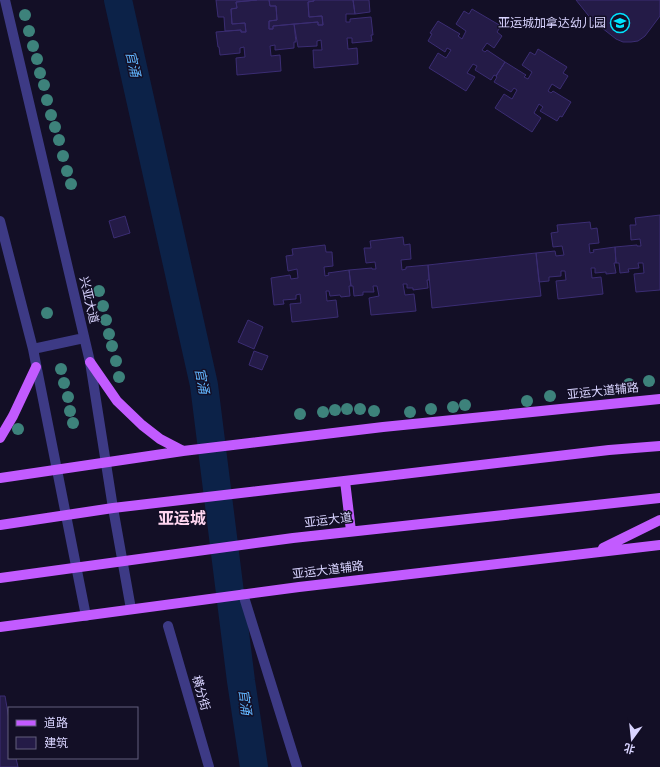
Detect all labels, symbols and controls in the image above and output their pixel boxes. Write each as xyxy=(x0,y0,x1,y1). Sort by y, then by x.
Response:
school or university icon: 亚运城加拿达幼儿园 xyxy=(609,12,631,34)
place label: 亚运城加拿达幼儿园 xyxy=(498,16,606,30)
water label: 官涌 xyxy=(123,50,144,80)
street label: 兴亚大道 xyxy=(77,275,101,325)
water label: 官涌 xyxy=(192,367,212,397)
street label: 亚运大道辅路 xyxy=(566,380,640,402)
district label: 亚运城 xyxy=(158,509,206,528)
street label: 亚运大道 xyxy=(303,510,353,530)
street label: 亚运大道辅路 xyxy=(291,559,365,581)
street label: 横分街 xyxy=(189,674,213,712)
water label: 官涌 xyxy=(236,688,254,718)
legend xyxy=(8,707,138,759)
text: 道路 xyxy=(44,716,68,730)
north arrow xyxy=(612,719,652,759)
text: 建筑 xyxy=(44,736,68,750)
text: 北 xyxy=(623,740,637,756)

